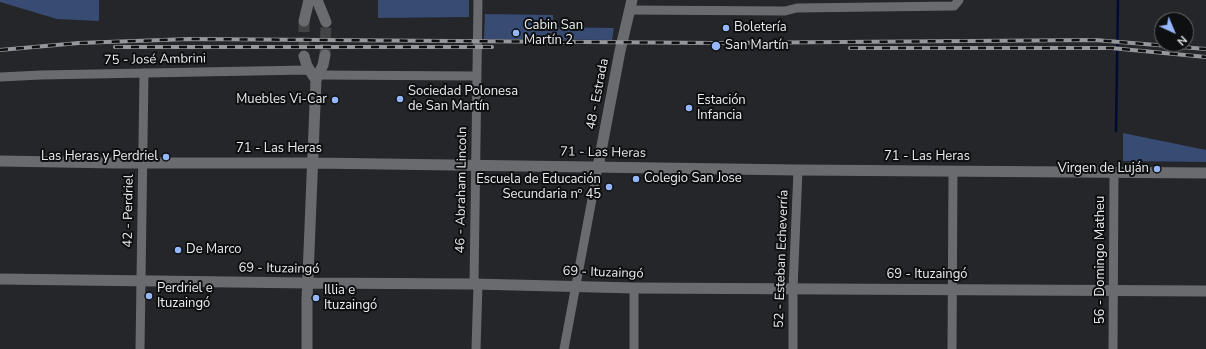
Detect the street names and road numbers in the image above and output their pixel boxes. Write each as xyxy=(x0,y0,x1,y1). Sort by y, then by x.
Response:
street label: 75 - José Ambrini xyxy=(104,51,206,69)
street label: 48 - Estrada xyxy=(583,57,613,131)
street label: 46 - Abraham Lincoln xyxy=(453,126,471,254)
street label: 71 - Las Heras xyxy=(236,141,322,157)
street label: 71 - Las Heras xyxy=(560,144,646,162)
street label: 71 - Las Heras xyxy=(884,149,970,165)
street label: 42 - Perdriel xyxy=(121,174,137,248)
street label: 52 - Esteban Echeverría xyxy=(772,189,792,329)
street label: 56 - Domingo Matheu xyxy=(1093,196,1109,324)
street label: 69 - Ituzaingó xyxy=(238,260,320,278)
street label: 69 - Ituzaingó xyxy=(562,264,644,282)
street label: 69 - Ituzaingó xyxy=(886,267,968,283)

